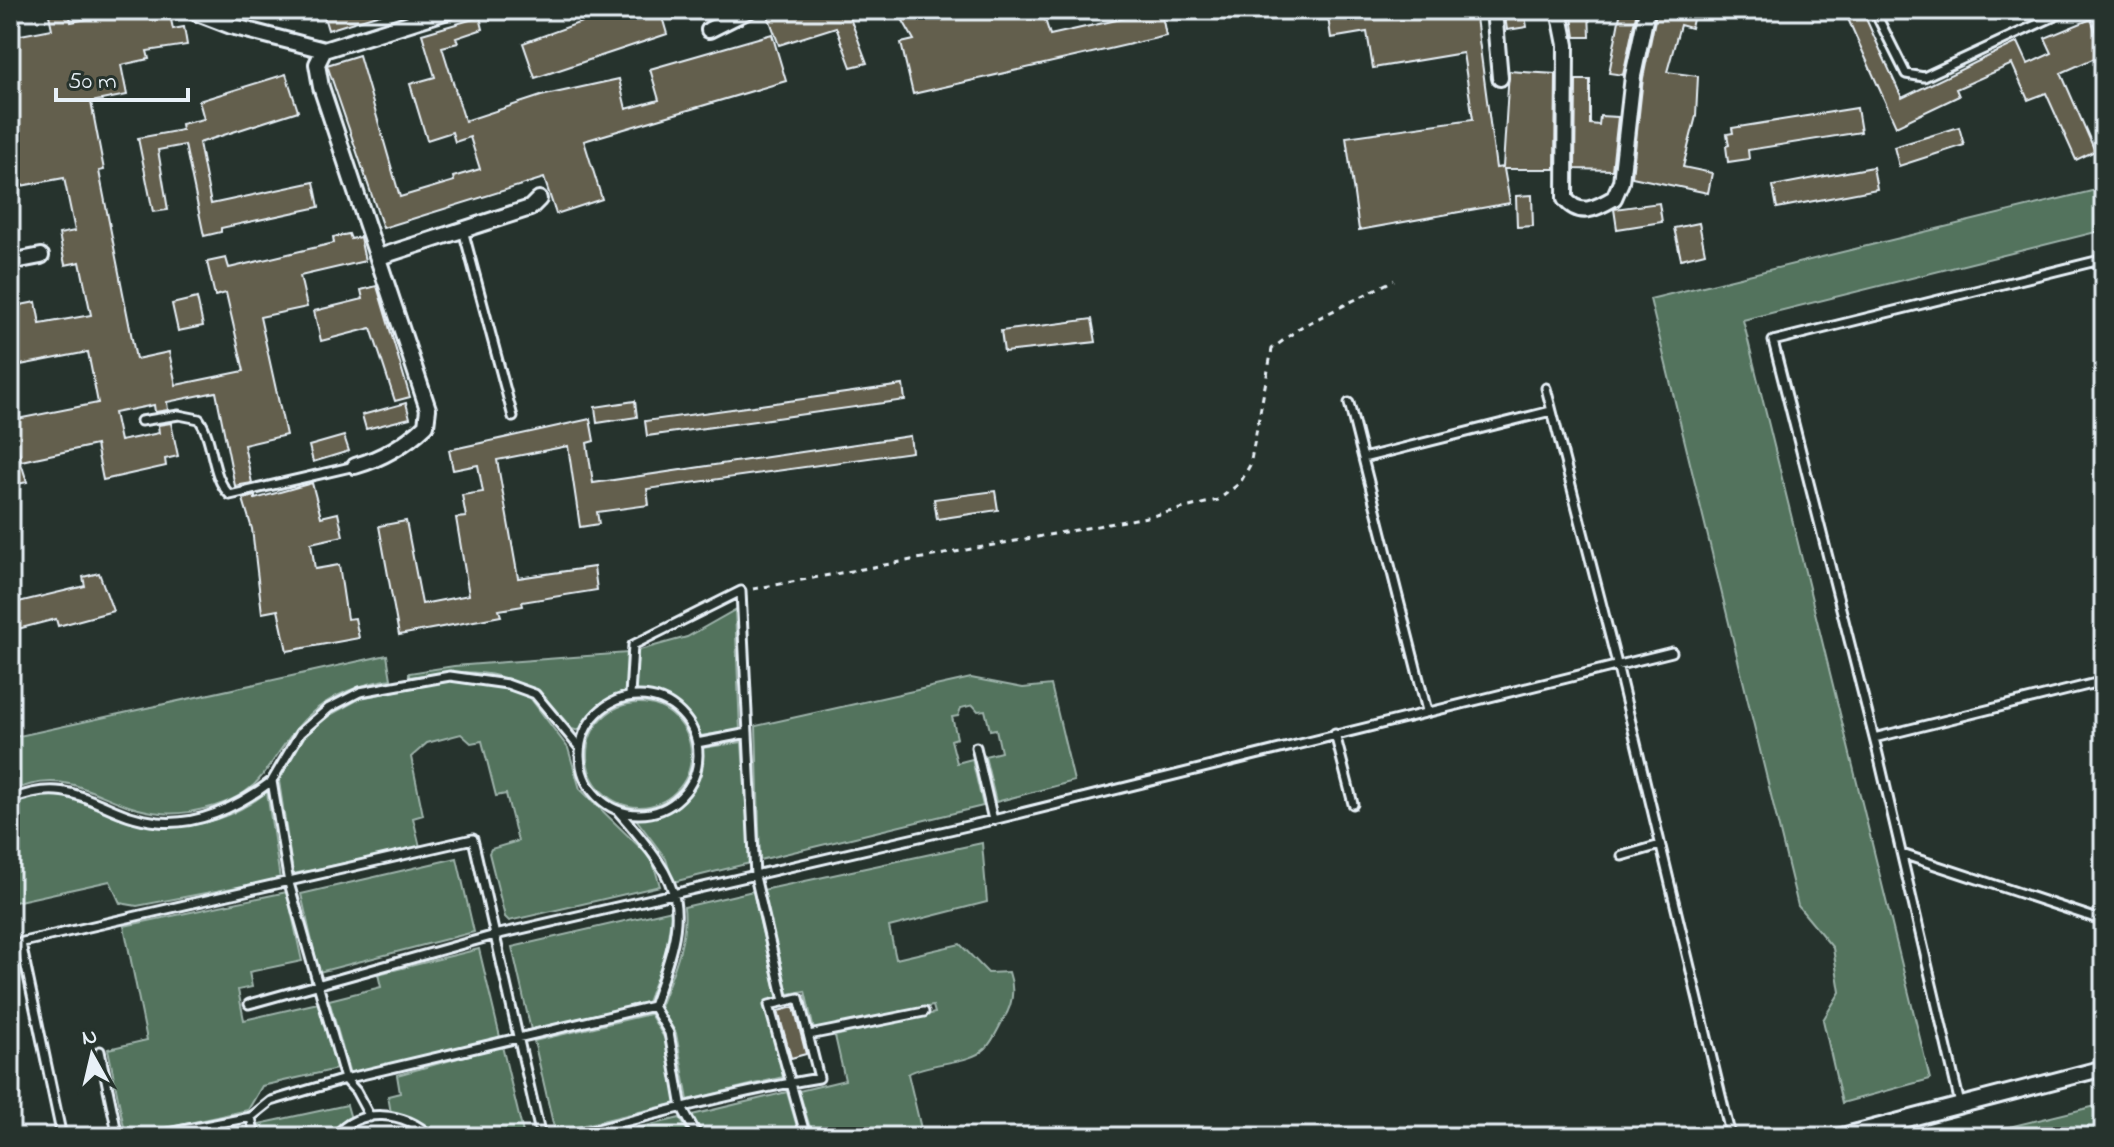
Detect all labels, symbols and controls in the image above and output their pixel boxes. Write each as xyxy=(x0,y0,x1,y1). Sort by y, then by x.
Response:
scale bar xyxy=(56,52,188,102)
text: 50 m xyxy=(68,65,117,100)
north arrow xyxy=(52,1015,132,1095)
text: N xyxy=(80,1021,99,1055)

